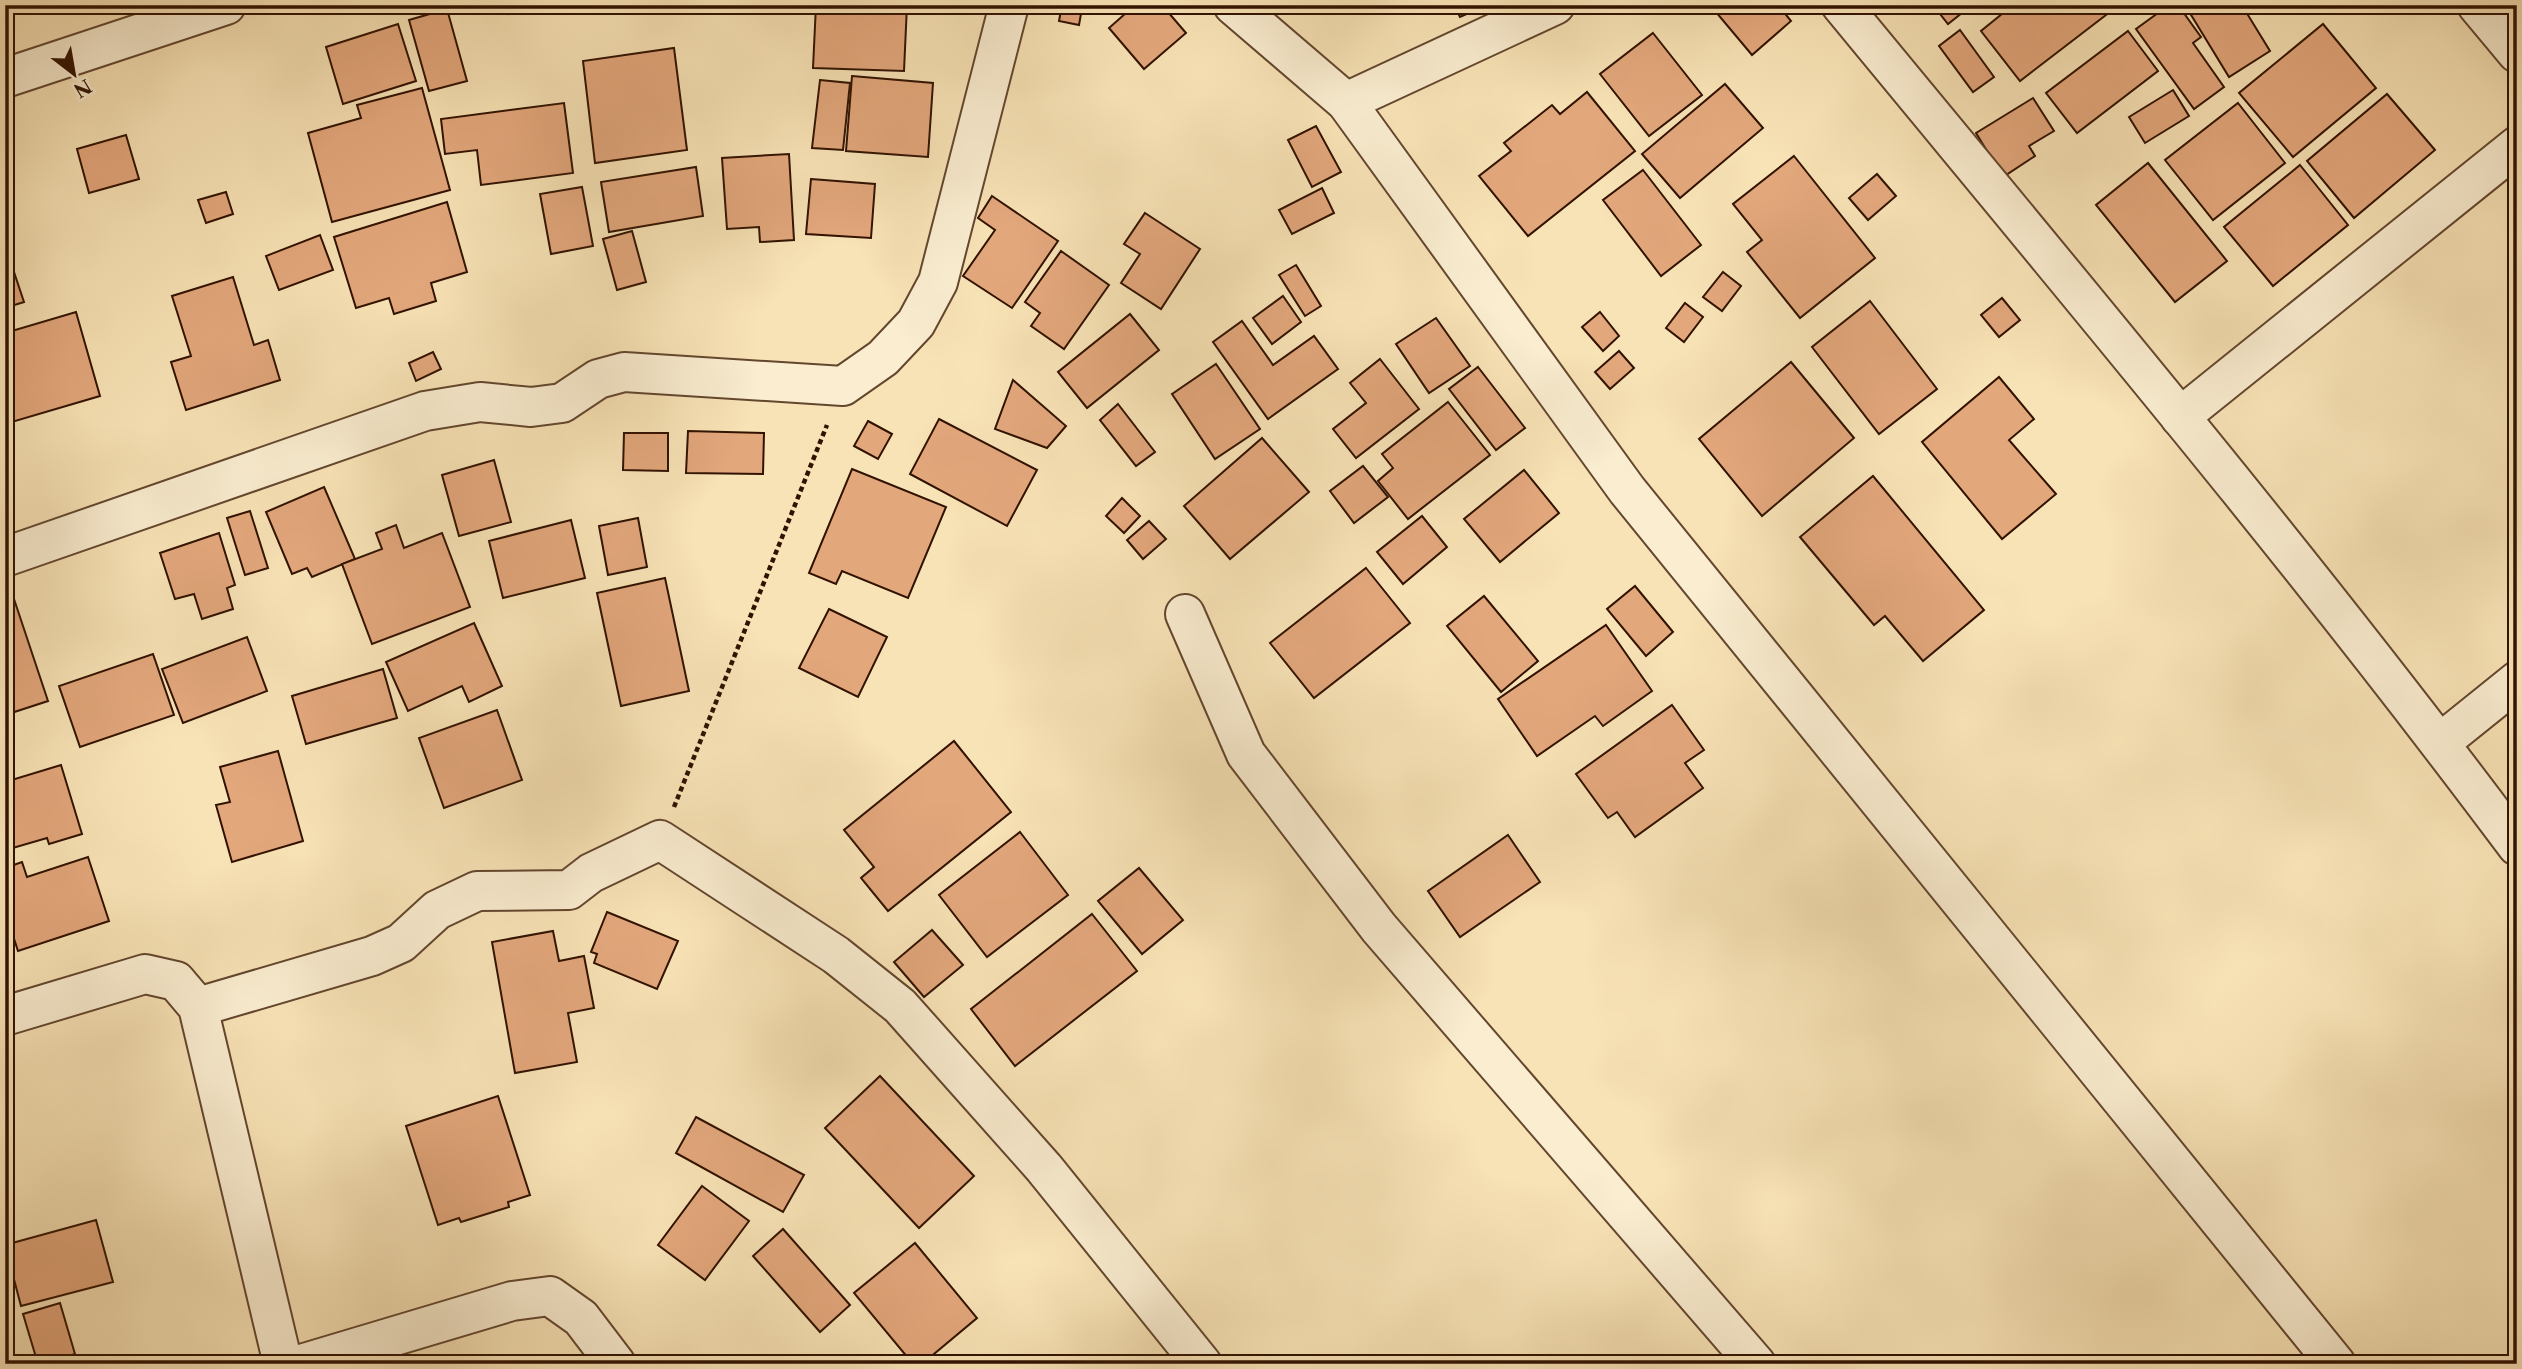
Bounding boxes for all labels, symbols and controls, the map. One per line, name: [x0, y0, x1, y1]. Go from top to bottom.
north arrow: [38, 38, 108, 108]
text: N: [69, 74, 95, 102]

